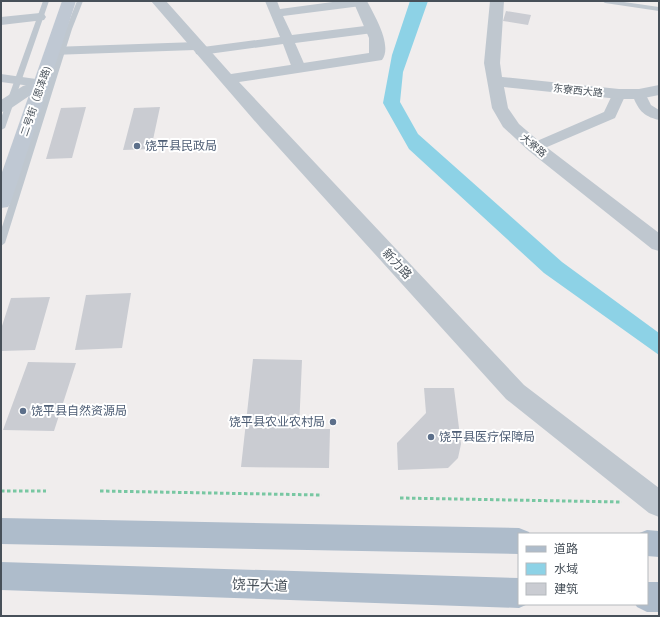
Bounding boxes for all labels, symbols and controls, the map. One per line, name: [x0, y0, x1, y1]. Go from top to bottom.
street label: 二号街（恩泽路): [17, 64, 54, 138]
street label: 东寮西大路: [552, 81, 603, 100]
street label: 大寮路: [518, 131, 549, 160]
place label: 饶平县民政局: [145, 138, 217, 153]
marker: 饶平县民政局: [132, 141, 142, 151]
street label: 新力路: [380, 245, 415, 282]
place label: 饶平县自然资源局: [31, 403, 127, 418]
marker: 饶平县自然资源局: [18, 406, 28, 416]
place label: 饶平县农业农村局: [229, 414, 325, 429]
marker: 饶平县农业农村局: [328, 417, 338, 427]
place label: 饶平县医疗保障局: [439, 429, 535, 444]
marker: 饶平县医疗保障局: [426, 432, 436, 442]
legend: [518, 533, 648, 605]
text: 道路: [554, 541, 578, 556]
text: 水域: [554, 561, 578, 576]
street label: 饶平大道: [232, 575, 288, 595]
text: 建筑: [554, 581, 578, 596]

